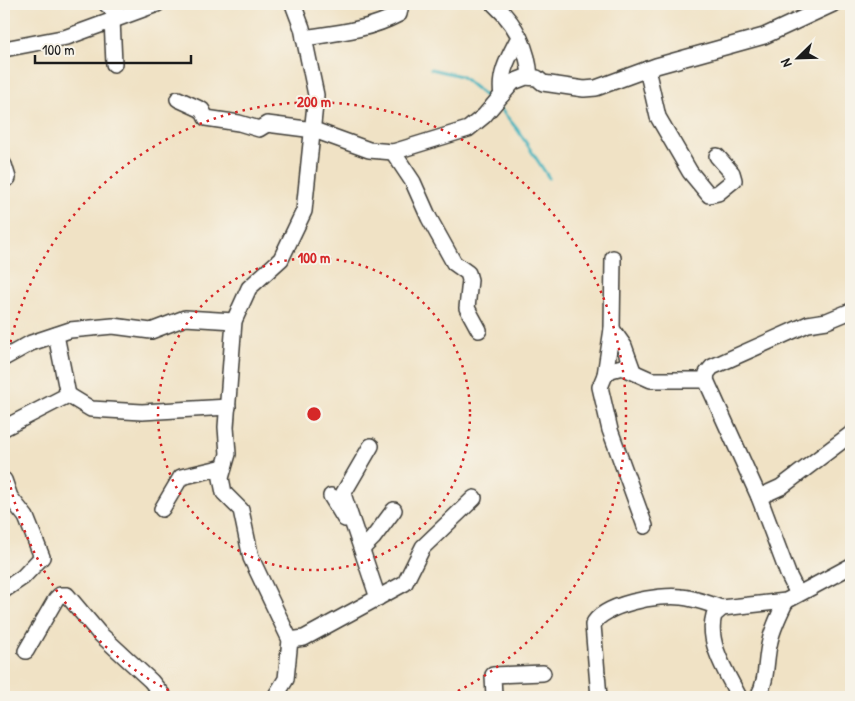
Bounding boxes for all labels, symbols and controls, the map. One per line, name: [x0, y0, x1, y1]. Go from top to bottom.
scale bar: [35, 32, 191, 64]
north arrow: [772, 32, 822, 82]
text: 100 m: [42, 39, 75, 60]
text: N: [775, 56, 796, 70]
text: 200 m: [297, 91, 331, 112]
text: 100 m: [298, 247, 330, 268]
centre of rings: [305, 405, 323, 423]

